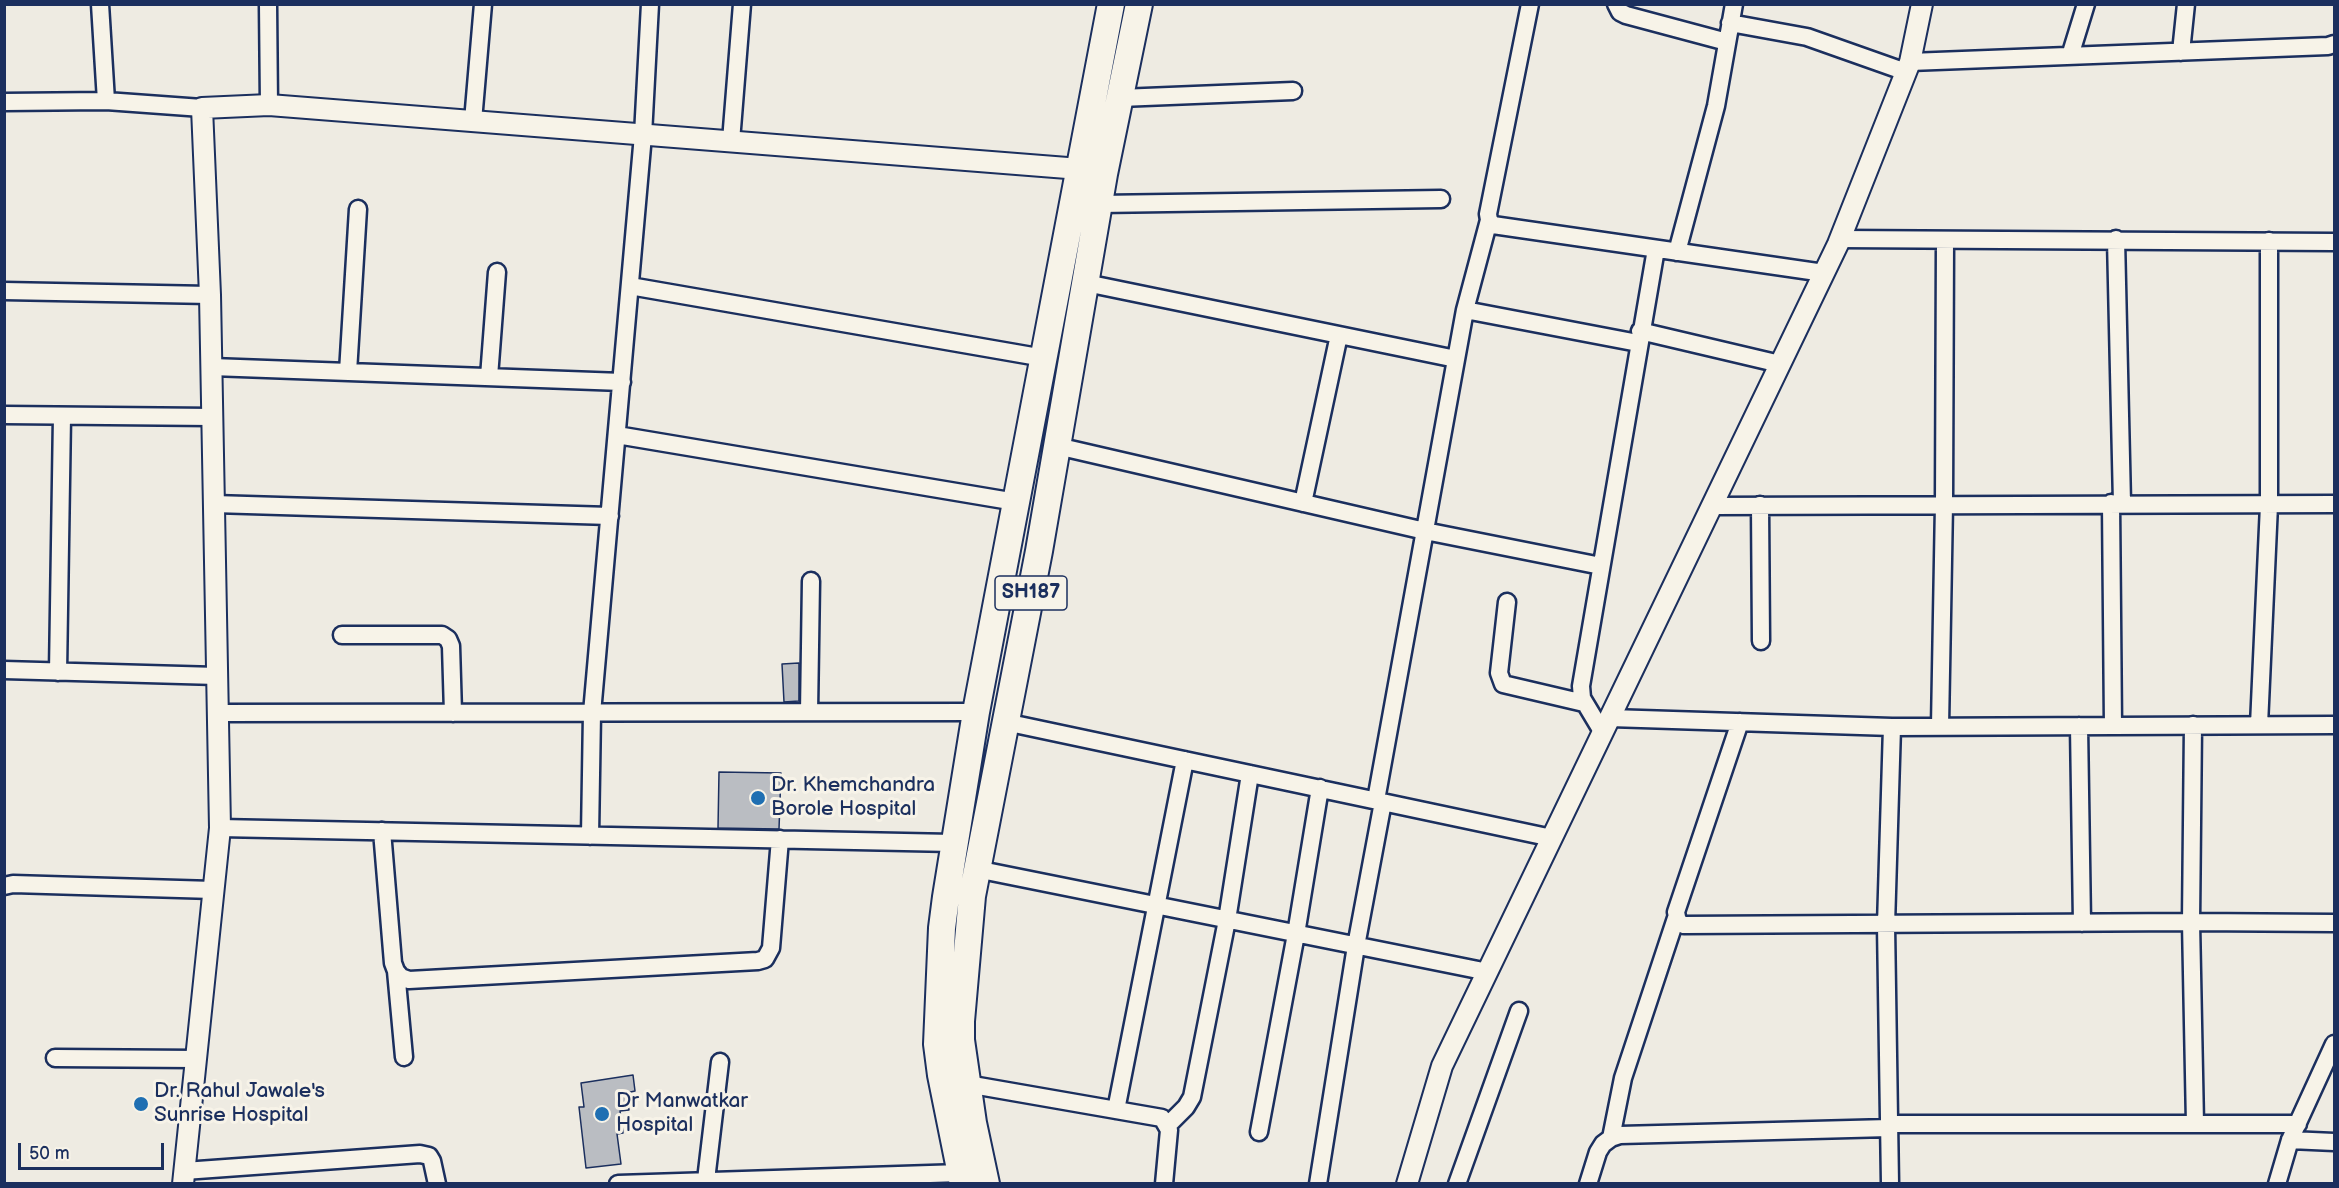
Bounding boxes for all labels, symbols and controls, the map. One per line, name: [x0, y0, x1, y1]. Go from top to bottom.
road number: SH187: [995, 576, 1067, 610]
place label: Dr. Khemchandra Borole Hospital: [771, 773, 935, 823]
marker: Dr. Khemchandra Borole Hospital: [749, 789, 767, 807]
place label: Dr. Rahul Jawale's Sunrise Hospital: [154, 1079, 325, 1129]
place label: Dr Manwatkar Hospital: [616, 1089, 748, 1139]
marker: Dr. Rahul Jawale's Sunrise Hospital: [132, 1095, 150, 1113]
marker: Dr Manwatkar Hospital: [593, 1105, 611, 1123]
scale bar: [21, 1131, 166, 1169]
text: 50 m: [29, 1143, 70, 1164]

